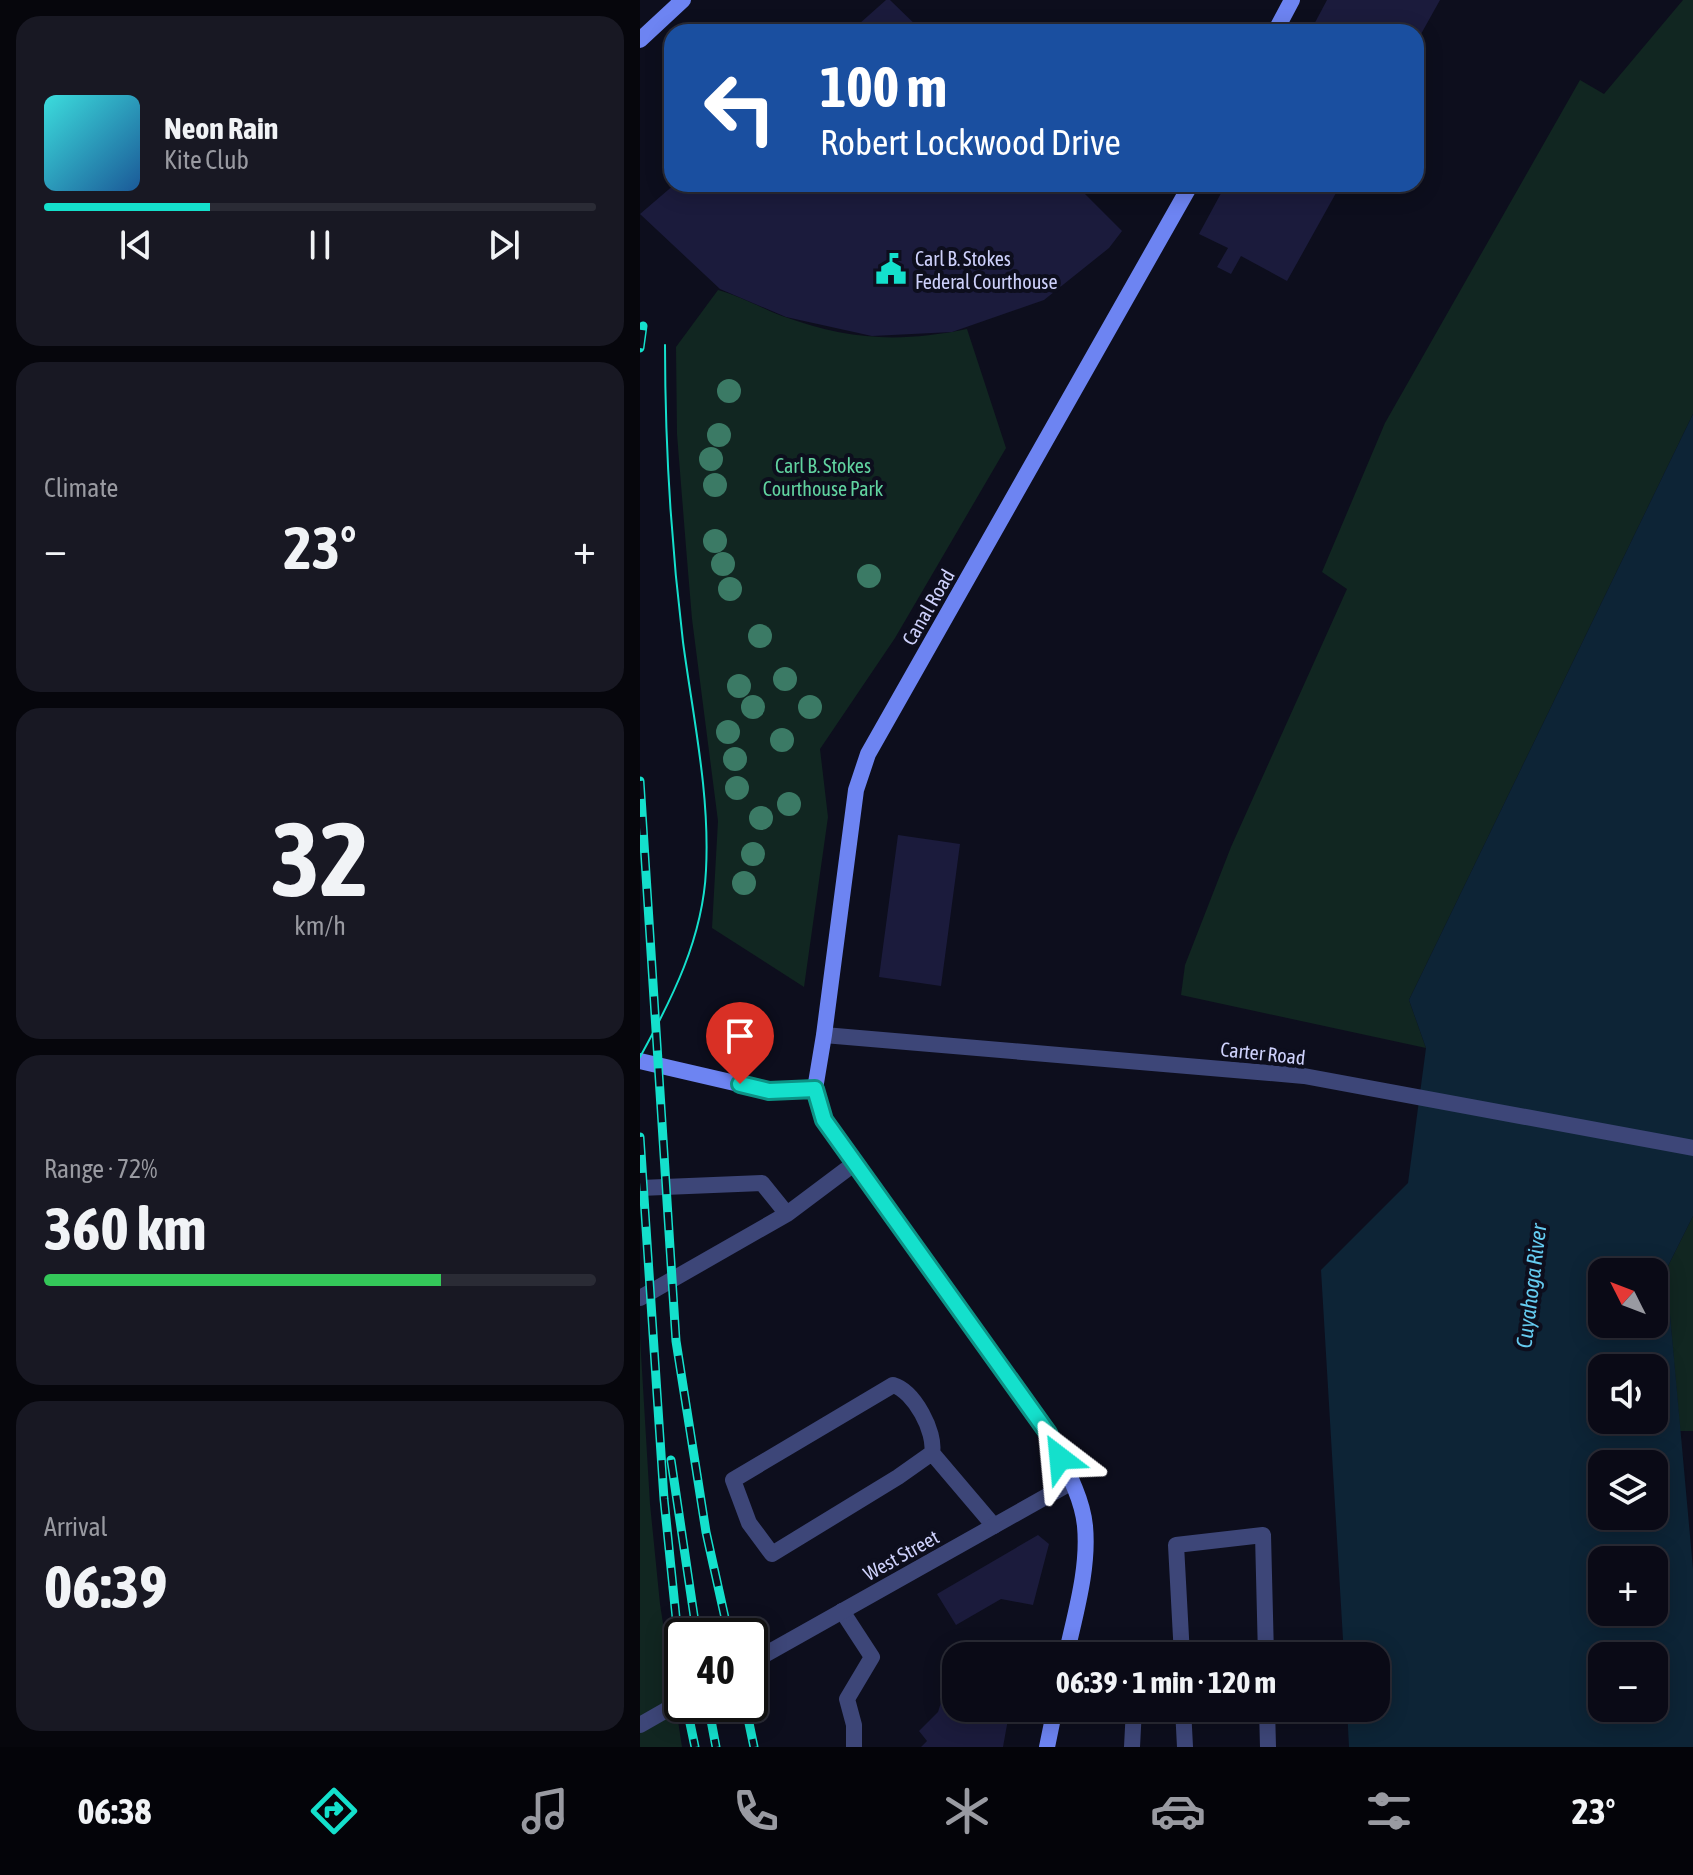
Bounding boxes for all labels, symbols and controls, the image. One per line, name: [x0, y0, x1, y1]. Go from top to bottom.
text: 100 m: [820, 55, 947, 119]
icon: left: [688, 56, 792, 160]
text: Neon Rain: [164, 111, 278, 145]
text: Robert Lockwood Drive: [820, 121, 1121, 163]
text: Kite Club: [164, 145, 249, 175]
icon: previous: [114, 223, 158, 267]
icon: pause: [298, 223, 342, 267]
icon: next: [482, 223, 526, 267]
place label: Carl B. Stokes Federal Courthouse: [915, 247, 1057, 293]
public building icon: Carl B. Stokes Federal Courthouse: [874, 252, 908, 286]
park label: Carl B. Stokes Courthouse Park: [763, 454, 883, 500]
text: Climate: [44, 473, 118, 503]
text: 23°: [284, 513, 356, 582]
text: −: [44, 523, 67, 573]
text: +: [573, 523, 596, 573]
street label: Canal Road: [897, 565, 959, 649]
text: 32: [271, 799, 369, 918]
text: km/h: [294, 911, 346, 941]
pin: [706, 1002, 774, 1084]
icon: arrive: [718, 1014, 762, 1058]
street label: Carter Road: [1219, 1037, 1307, 1069]
text: Range · 72%: [44, 1154, 157, 1184]
text: 360 km: [44, 1194, 206, 1263]
water label: Cuyahoga River: [1510, 1221, 1552, 1350]
north arrow: [1588, 1258, 1668, 1338]
map controls: [1588, 1258, 1668, 1722]
button: sound: [1588, 1354, 1668, 1434]
position arrow: [1018, 1416, 1102, 1500]
button: layers: [1588, 1450, 1668, 1530]
text: Arrival: [44, 1512, 108, 1542]
street label: West Street: [859, 1525, 943, 1585]
button: +: [1588, 1546, 1668, 1626]
text: 06:39: [44, 1552, 167, 1621]
speed limit sign: 40: [664, 1618, 768, 1722]
button: −: [1588, 1642, 1668, 1722]
text: 06:39 · 1 min · 120 m: [1056, 1665, 1276, 1699]
icon: directions: [306, 1783, 362, 1839]
icon: music: [517, 1783, 573, 1839]
icon: phone: [728, 1783, 784, 1839]
icon: climate: [939, 1783, 995, 1839]
icon: car: [1150, 1783, 1206, 1839]
icon: filters: [1361, 1783, 1417, 1839]
text: 06:38: [77, 1790, 152, 1832]
text: 23°: [1572, 1790, 1616, 1832]

